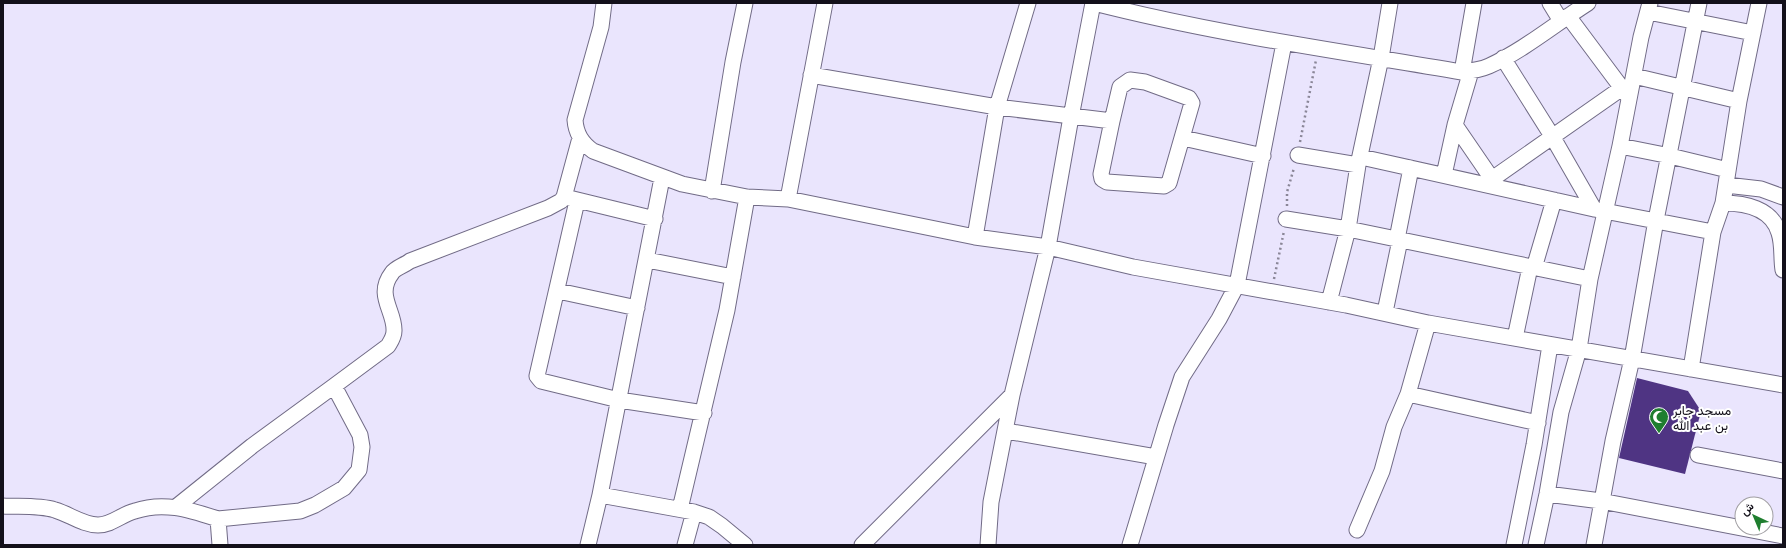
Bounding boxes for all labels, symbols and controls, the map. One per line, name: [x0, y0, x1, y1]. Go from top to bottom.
place label: مسجد جابر بن عبد الله: [1672, 402, 1731, 434]
mosque icon: مسجد جابر بن عبد الله: [1648, 406, 1670, 434]
north arrow: [1734, 496, 1774, 536]
text: ش: [1737, 499, 1757, 518]

